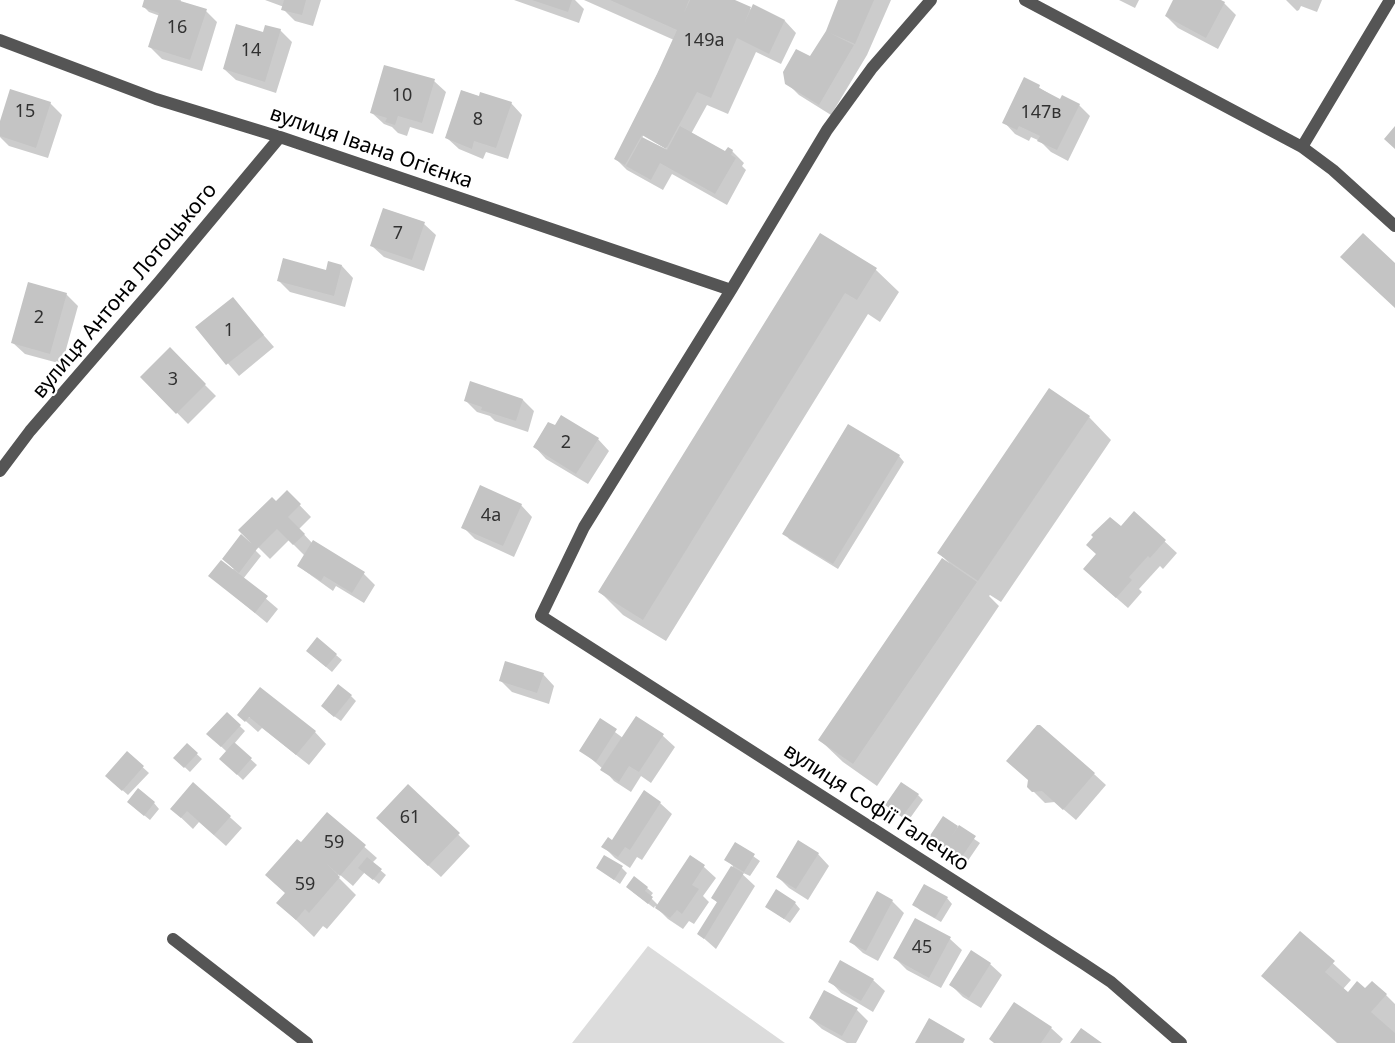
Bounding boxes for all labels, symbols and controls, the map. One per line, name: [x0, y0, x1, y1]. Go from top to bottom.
house number: 16: [167, 17, 187, 39]
house number: 149а: [684, 30, 724, 52]
house number: 14: [241, 40, 261, 62]
house number: 10: [392, 85, 412, 107]
house number: 15: [15, 101, 35, 123]
street label: вулиця Івана Огієнка: [266, 101, 476, 195]
house number: 147в: [1020, 102, 1062, 124]
house number: 8: [473, 109, 483, 131]
street label: вулиця Антона Лотоцького: [27, 178, 223, 404]
house number: 7: [393, 223, 403, 245]
house number: 2: [34, 307, 44, 329]
house number: 1: [224, 320, 234, 342]
house number: 3: [168, 369, 178, 391]
house number: 2: [561, 432, 571, 454]
house number: 4а: [481, 505, 501, 527]
street label: вулиця Софії Галечко: [779, 739, 973, 877]
house number: 61: [400, 807, 420, 829]
house number: 59: [324, 832, 344, 854]
house number: 59: [295, 874, 315, 896]
house number: 45: [912, 937, 932, 959]

